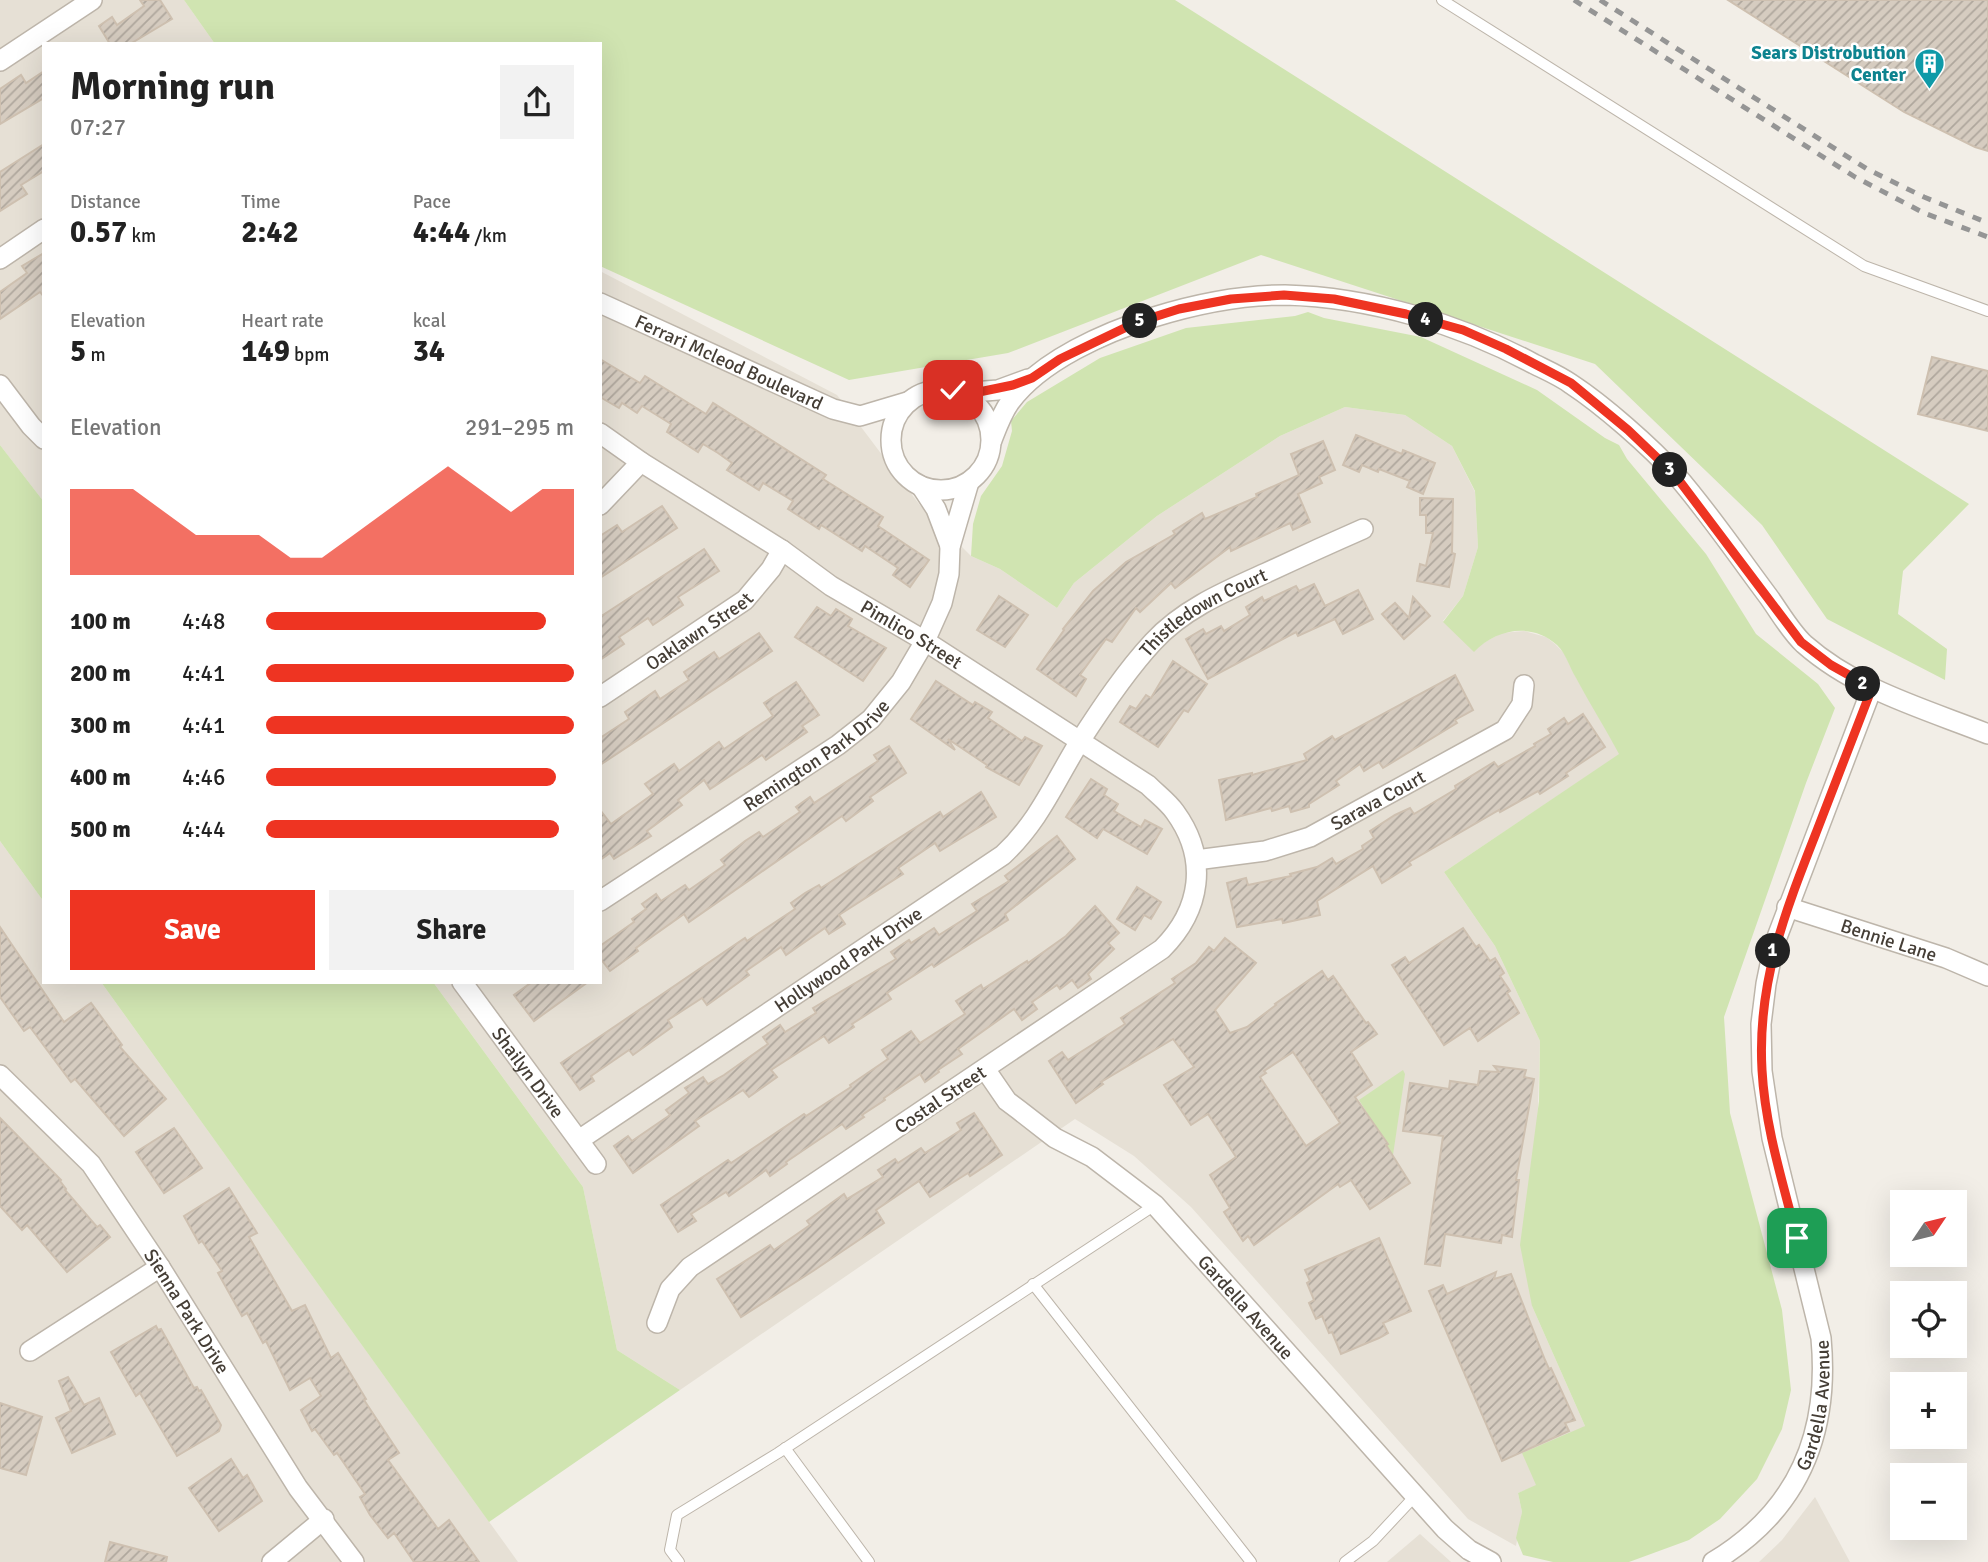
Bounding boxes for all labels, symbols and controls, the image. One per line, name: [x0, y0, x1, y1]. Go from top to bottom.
place label: Sears Distrobution Center: [1751, 41, 1906, 87]
building icon: Sears Distrobution Center: [1912, 46, 1946, 90]
text: Morning run: [70, 63, 275, 110]
button: share: [500, 65, 574, 139]
text: 07:27: [70, 113, 126, 142]
text: Distance: [70, 190, 141, 214]
text: Time: [241, 190, 280, 214]
text: Pace: [413, 190, 451, 214]
text: 0.57: [70, 214, 127, 251]
text: 2:42: [241, 214, 299, 251]
text: 4:44: [413, 214, 470, 251]
text: km: [127, 224, 156, 248]
text: /km: [470, 224, 507, 248]
pin: 4: [1408, 302, 1444, 338]
pin: 5: [1122, 304, 1158, 338]
text: 4: [1420, 307, 1431, 331]
text: 5: [1134, 308, 1145, 332]
text: Elevation: [70, 309, 146, 333]
text: Heart rate: [241, 309, 324, 333]
text: kcal: [413, 309, 446, 333]
street label: Ferrari Mcleod Boulevard: [631, 310, 827, 416]
text: 5: [70, 333, 86, 370]
text: 149: [241, 333, 290, 370]
text: 34: [413, 333, 445, 370]
text: m: [86, 343, 106, 367]
text: bpm: [290, 343, 329, 367]
pin: [923, 360, 983, 420]
icon: check: [934, 371, 972, 409]
text: Elevation: [70, 413, 162, 442]
text: 291–295 m: [465, 413, 574, 442]
pin: 3: [1652, 452, 1688, 488]
text: 3: [1664, 457, 1675, 481]
street label: Thistledown Court: [1135, 563, 1271, 662]
street label: Oaklawn Street: [641, 588, 759, 676]
street label: Pimlico Street: [856, 595, 967, 675]
text: 100 m: [70, 607, 131, 636]
text: 4:48: [182, 607, 225, 636]
text: 200 m: [70, 659, 131, 688]
text: 4:41: [182, 659, 225, 688]
pin: 2: [1846, 666, 1881, 702]
text: 2: [1857, 671, 1868, 695]
street label: Remington Park Drive: [739, 695, 895, 817]
text: 300 m: [70, 711, 131, 740]
text: 4:41: [182, 711, 225, 740]
text: 400 m: [70, 763, 131, 792]
text: 4:46: [182, 763, 225, 792]
street label: Sarava Court: [1327, 765, 1430, 836]
text: 500 m: [70, 815, 131, 844]
text: 4:44: [182, 815, 225, 844]
button: Save: [70, 890, 315, 970]
button: Share: [329, 890, 574, 970]
street label: Hollywood Park Drive: [770, 902, 927, 1018]
street label: Bennie Lane: [1837, 914, 1940, 967]
pin: 1: [1756, 934, 1790, 968]
text: 1: [1767, 938, 1778, 962]
street label: Shailyn Drive: [486, 1023, 569, 1123]
street label: Costal Street: [890, 1060, 991, 1139]
north arrow: [1890, 1190, 1967, 1267]
map controls: [1890, 1190, 1967, 1540]
pin: [1767, 1208, 1827, 1268]
icon: arrive: [1778, 1219, 1816, 1257]
street label: Sienna Park Drive: [138, 1244, 235, 1378]
street label: Gardella Avenue: [1192, 1250, 1299, 1365]
button: locate: [1890, 1281, 1967, 1358]
street label: Gardella Avenue: [1791, 1339, 1836, 1475]
button: +: [1890, 1372, 1967, 1449]
button: −: [1890, 1463, 1967, 1540]

